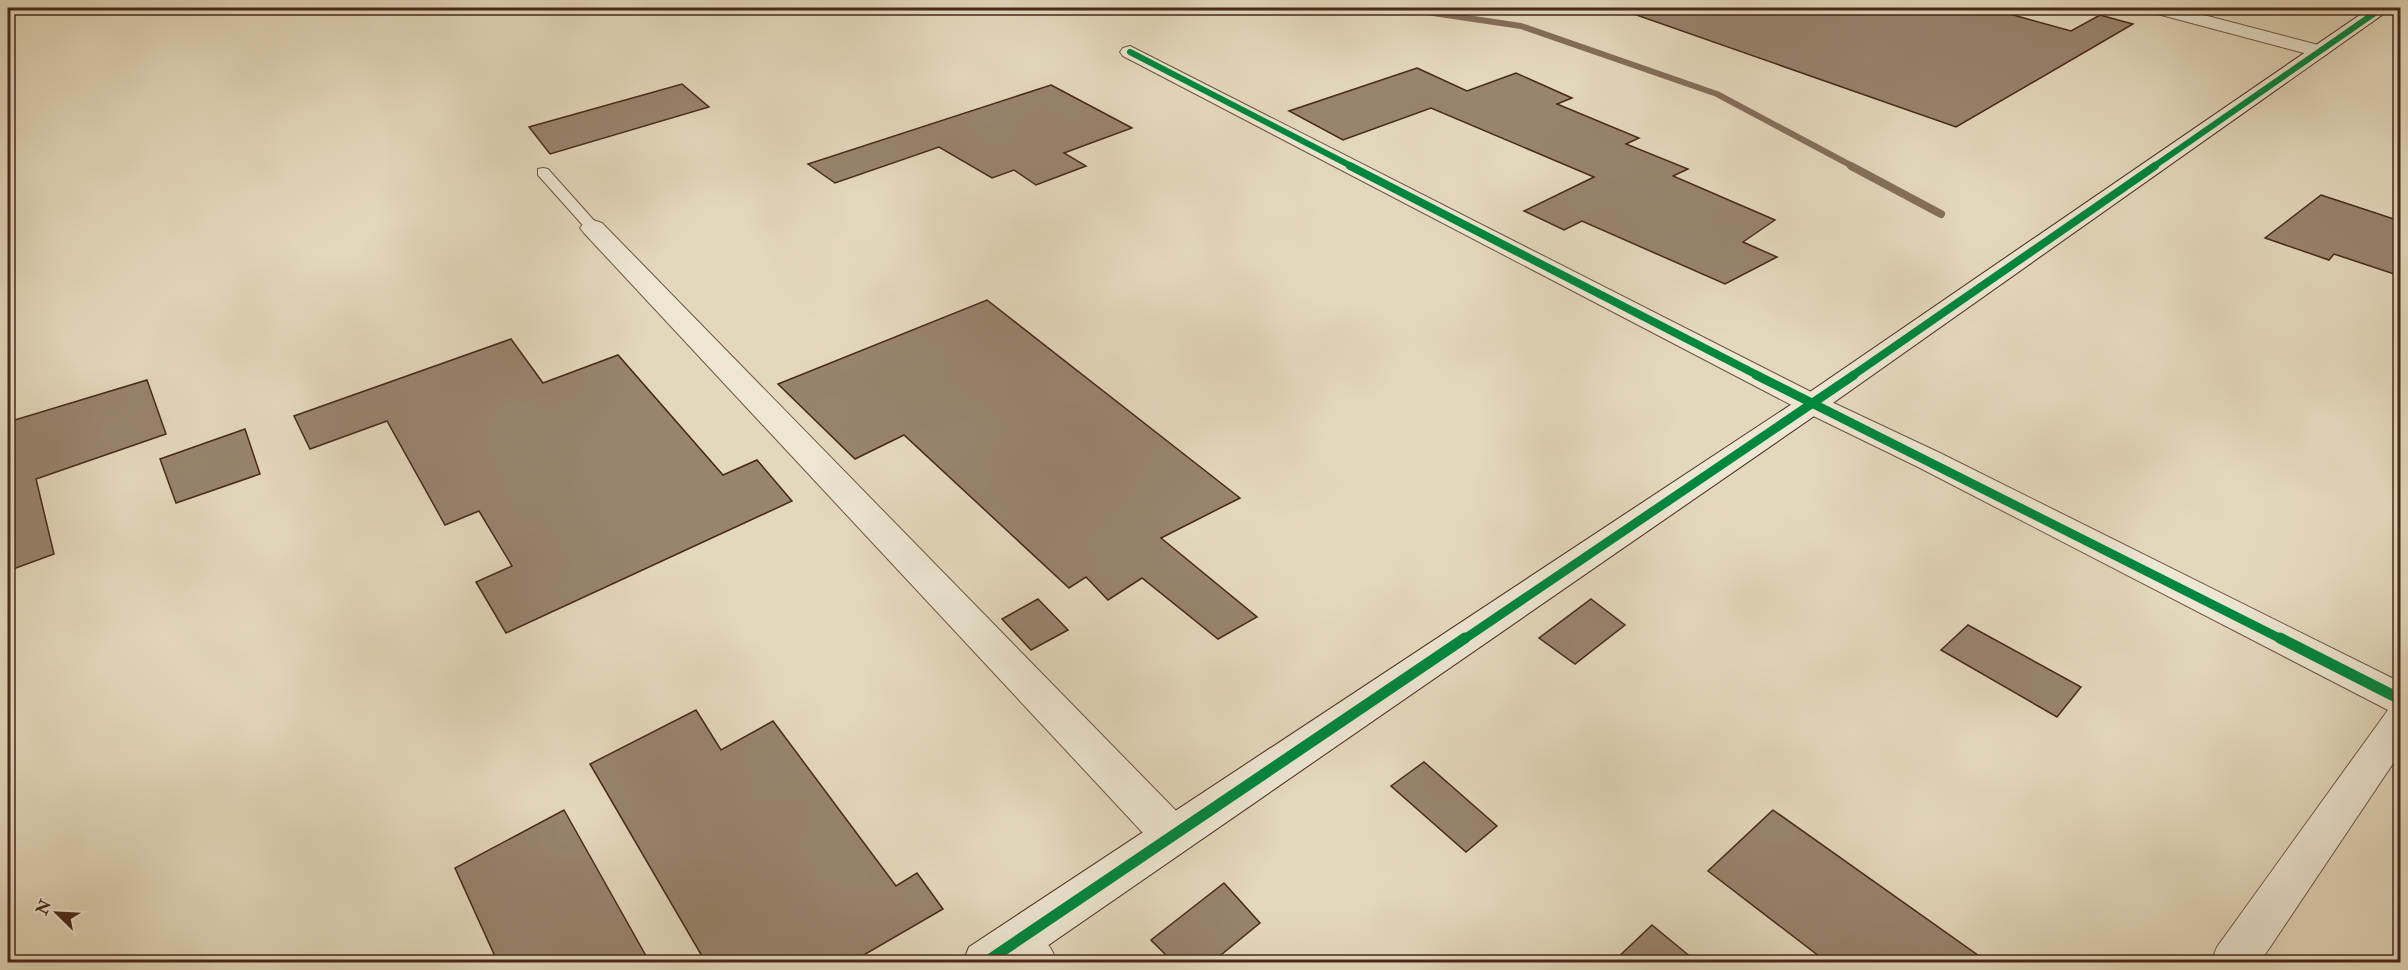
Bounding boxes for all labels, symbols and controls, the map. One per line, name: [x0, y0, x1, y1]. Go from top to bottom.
north arrow: [27, 883, 87, 943]
text: N: [32, 896, 57, 919]

